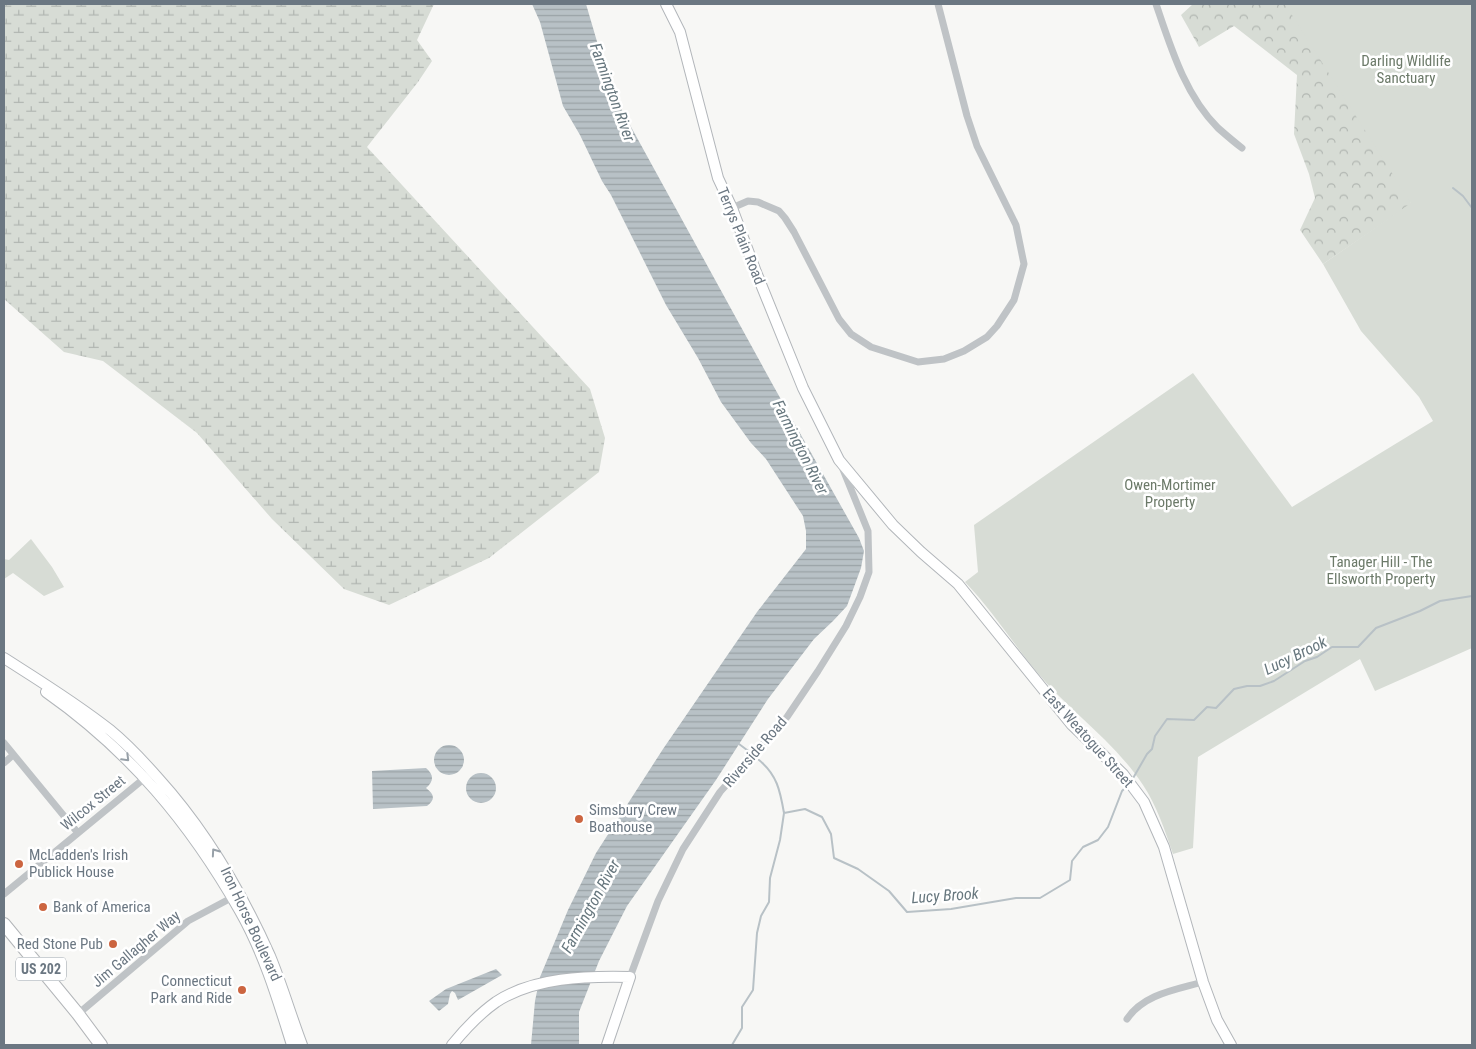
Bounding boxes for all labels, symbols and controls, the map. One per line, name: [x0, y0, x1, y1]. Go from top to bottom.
water label: Farmington River: [586, 40, 640, 145]
park label: Darling Wildlife Sanctuary: [1361, 52, 1451, 87]
street label: Terrys Plain Road: [713, 185, 769, 287]
water label: Farmington River: [769, 397, 833, 499]
park label: Owen-Mortimer Property: [1124, 476, 1216, 511]
park label: Tanager Hill - The Ellsworth Property: [1327, 553, 1435, 588]
water label: Lucy Brook: [1261, 632, 1331, 679]
street label: East Weatogue Street: [1039, 685, 1137, 791]
street label: Riverside Road: [719, 713, 791, 791]
one-way arrow: [120, 752, 129, 761]
street label: Wilcox Street: [57, 772, 129, 834]
place label: Simsbury Crew Boathouse: [589, 801, 677, 836]
marker: Simsbury Crew Boathouse: [573, 813, 585, 825]
place label: McLadden's Irish Publick House: [29, 846, 128, 881]
one-way arrow: [212, 848, 221, 857]
water label: Farmington River: [557, 855, 624, 956]
marker: McLadden's Irish Publick House: [13, 858, 25, 870]
street label: Iron Horse Boulevard: [217, 864, 285, 984]
water label: Lucy Brook: [911, 884, 980, 907]
place label: Bank of America: [53, 898, 151, 916]
marker: Bank of America: [37, 901, 49, 913]
street label: Jim Gallagher Way: [88, 907, 184, 991]
place label: Red Stone Pub: [17, 935, 103, 953]
marker: Red Stone Pub: [107, 938, 119, 950]
road number: US 202: [16, 958, 66, 981]
place label: Connecticut Park and Ride: [151, 972, 232, 1007]
marker: Connecticut Park and Ride: [236, 984, 248, 996]

